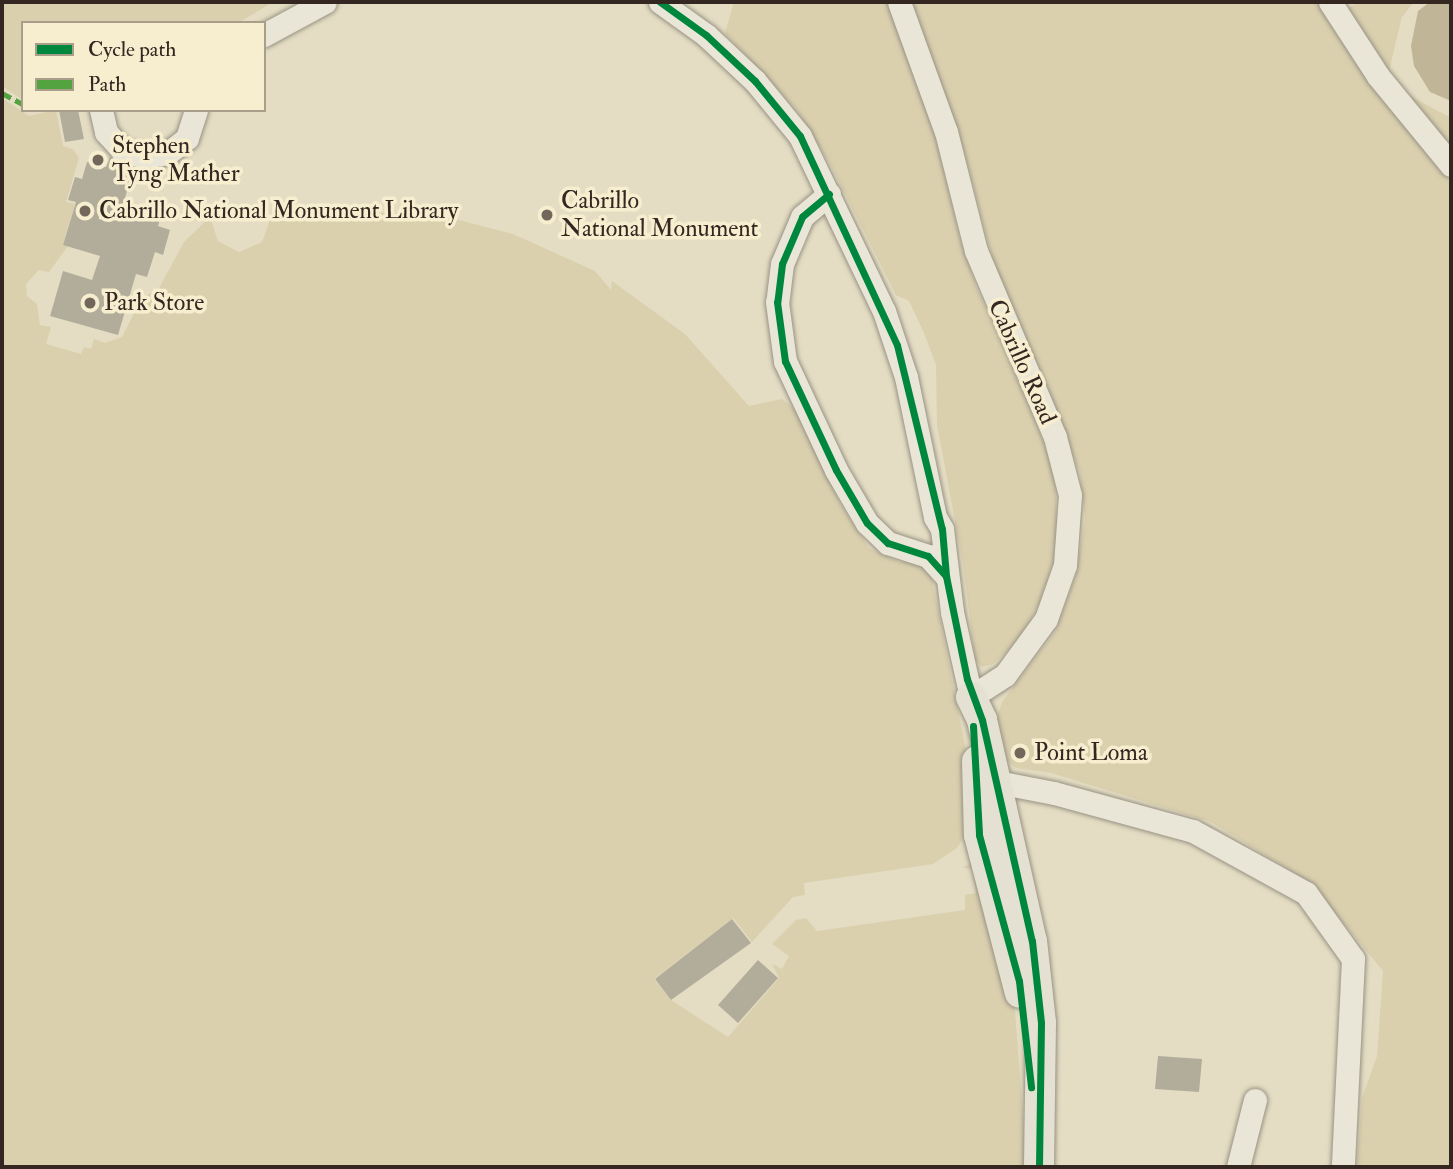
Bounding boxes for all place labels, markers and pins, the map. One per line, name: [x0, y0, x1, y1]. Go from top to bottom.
place label: Stephen Tyng Mather: [112, 132, 240, 188]
marker: Stephen Tyng Mather: [90, 152, 106, 168]
place label: Cabrillo National Monument: [561, 187, 758, 243]
place label: Cabrillo National Monument Library: [99, 197, 458, 225]
marker: Cabrillo National Monument Library: [77, 203, 93, 219]
marker: Cabrillo National Monument: [539, 207, 555, 223]
place label: Park Store: [104, 289, 204, 317]
marker: Park Store: [82, 295, 98, 311]
place label: Point Loma: [1034, 739, 1148, 767]
marker: Point Loma: [1012, 745, 1028, 761]

